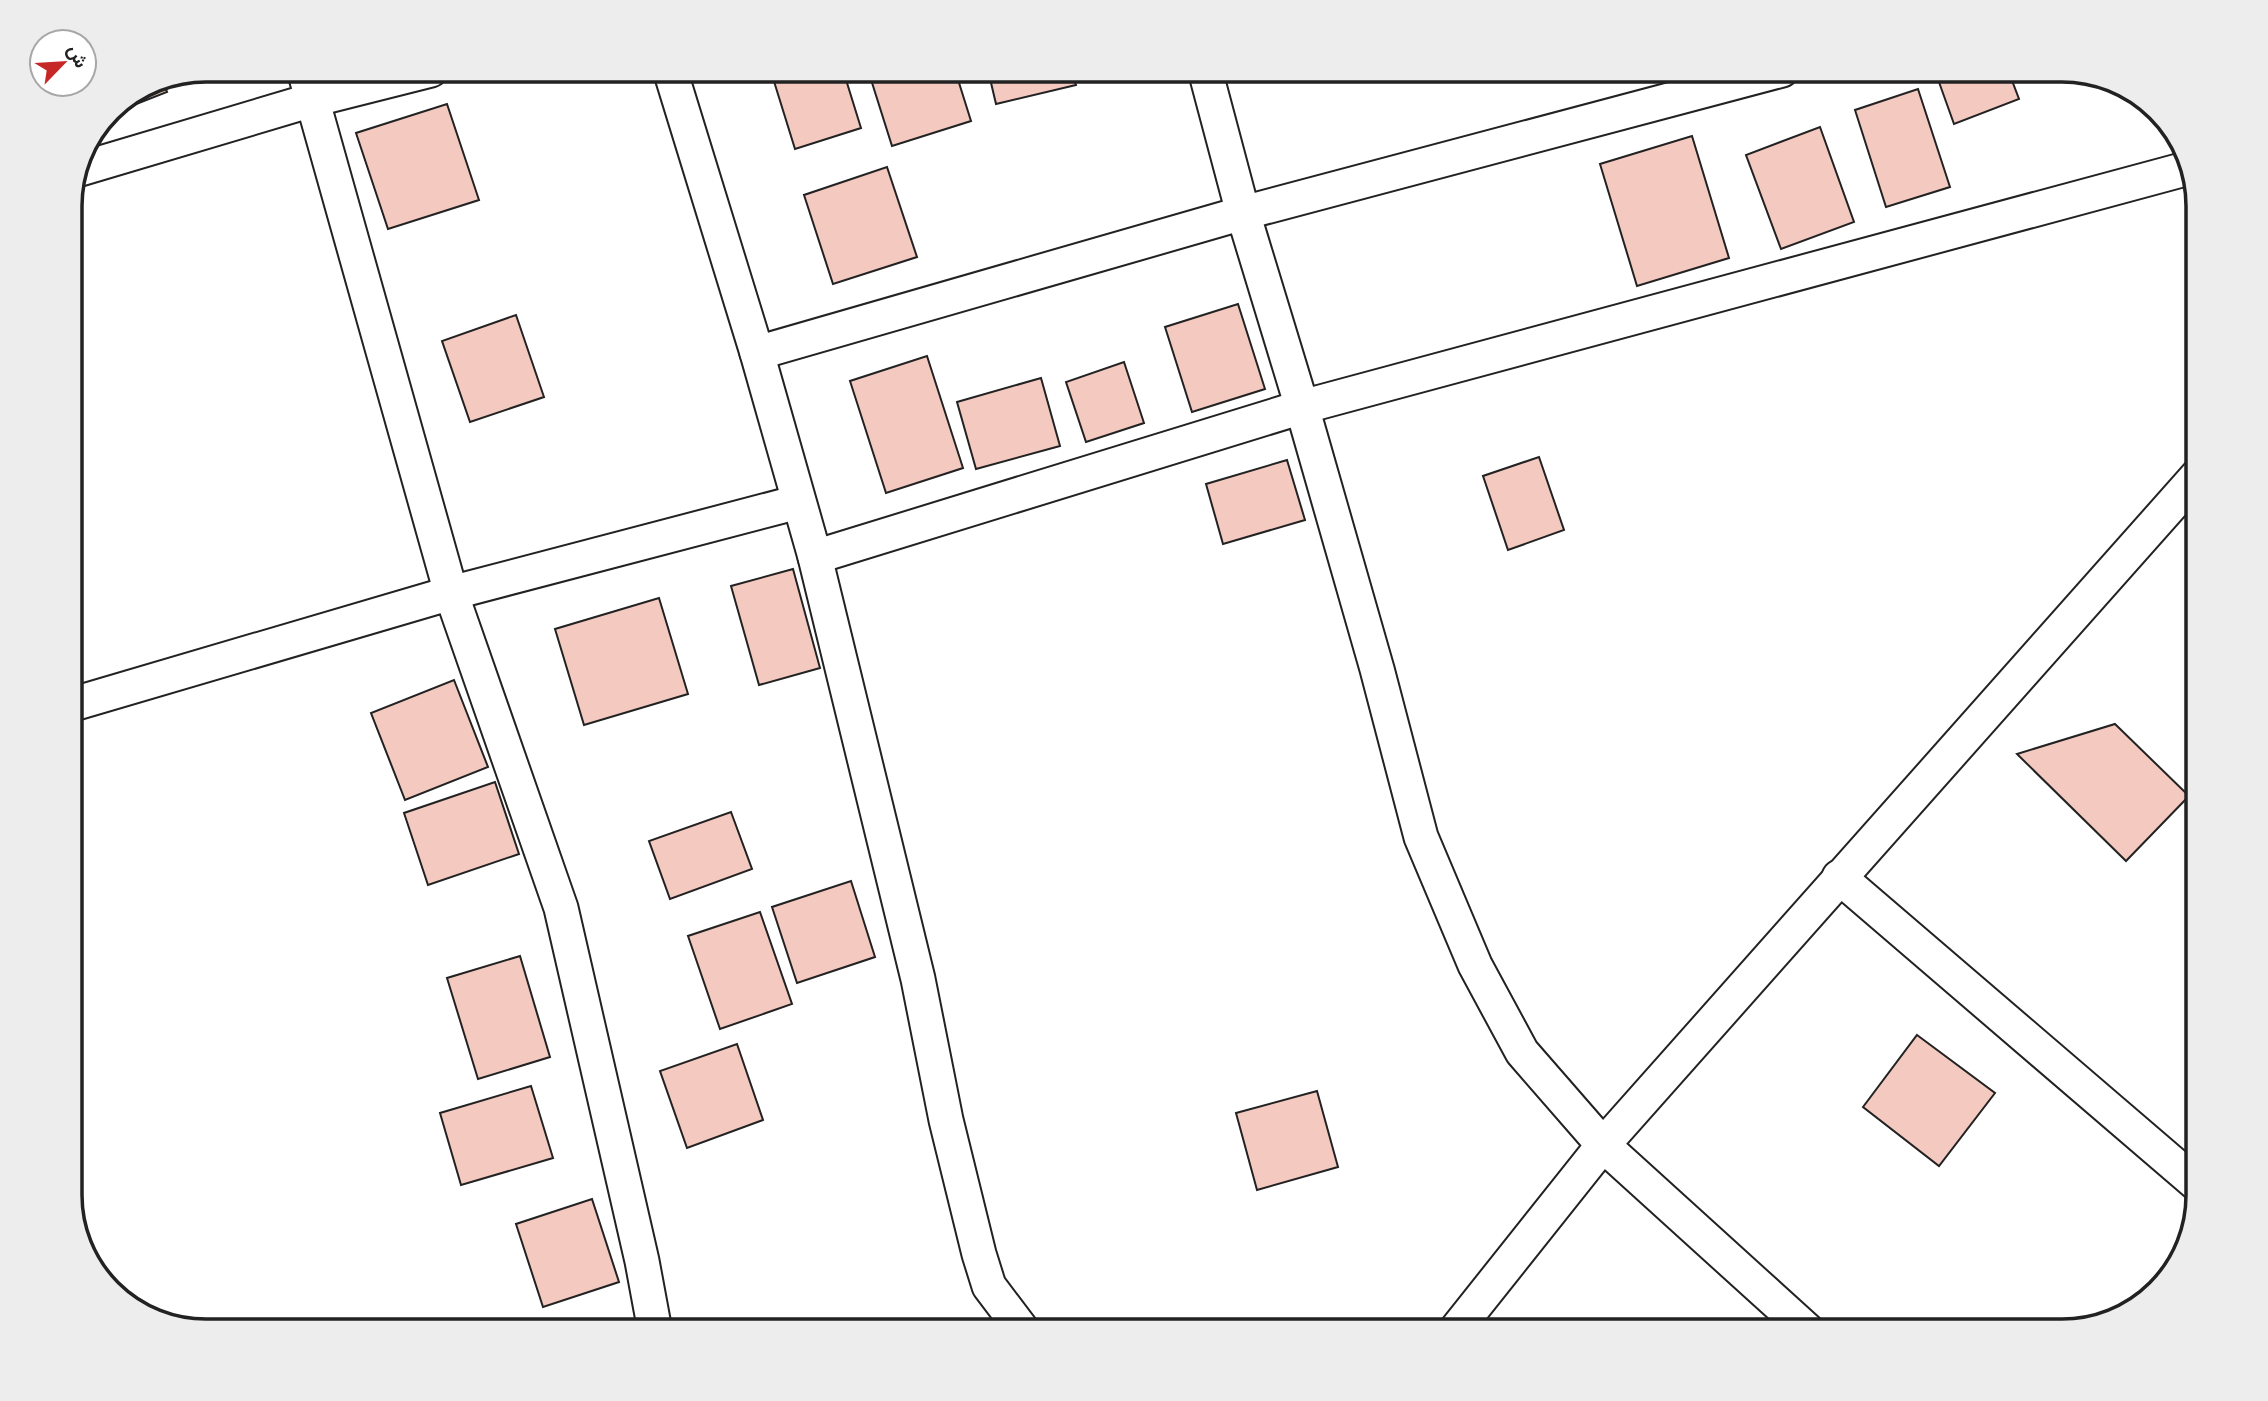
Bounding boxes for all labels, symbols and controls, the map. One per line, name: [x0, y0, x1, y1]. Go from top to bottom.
north arrow: [28, 28, 98, 98]
text: ش: [63, 41, 92, 71]

